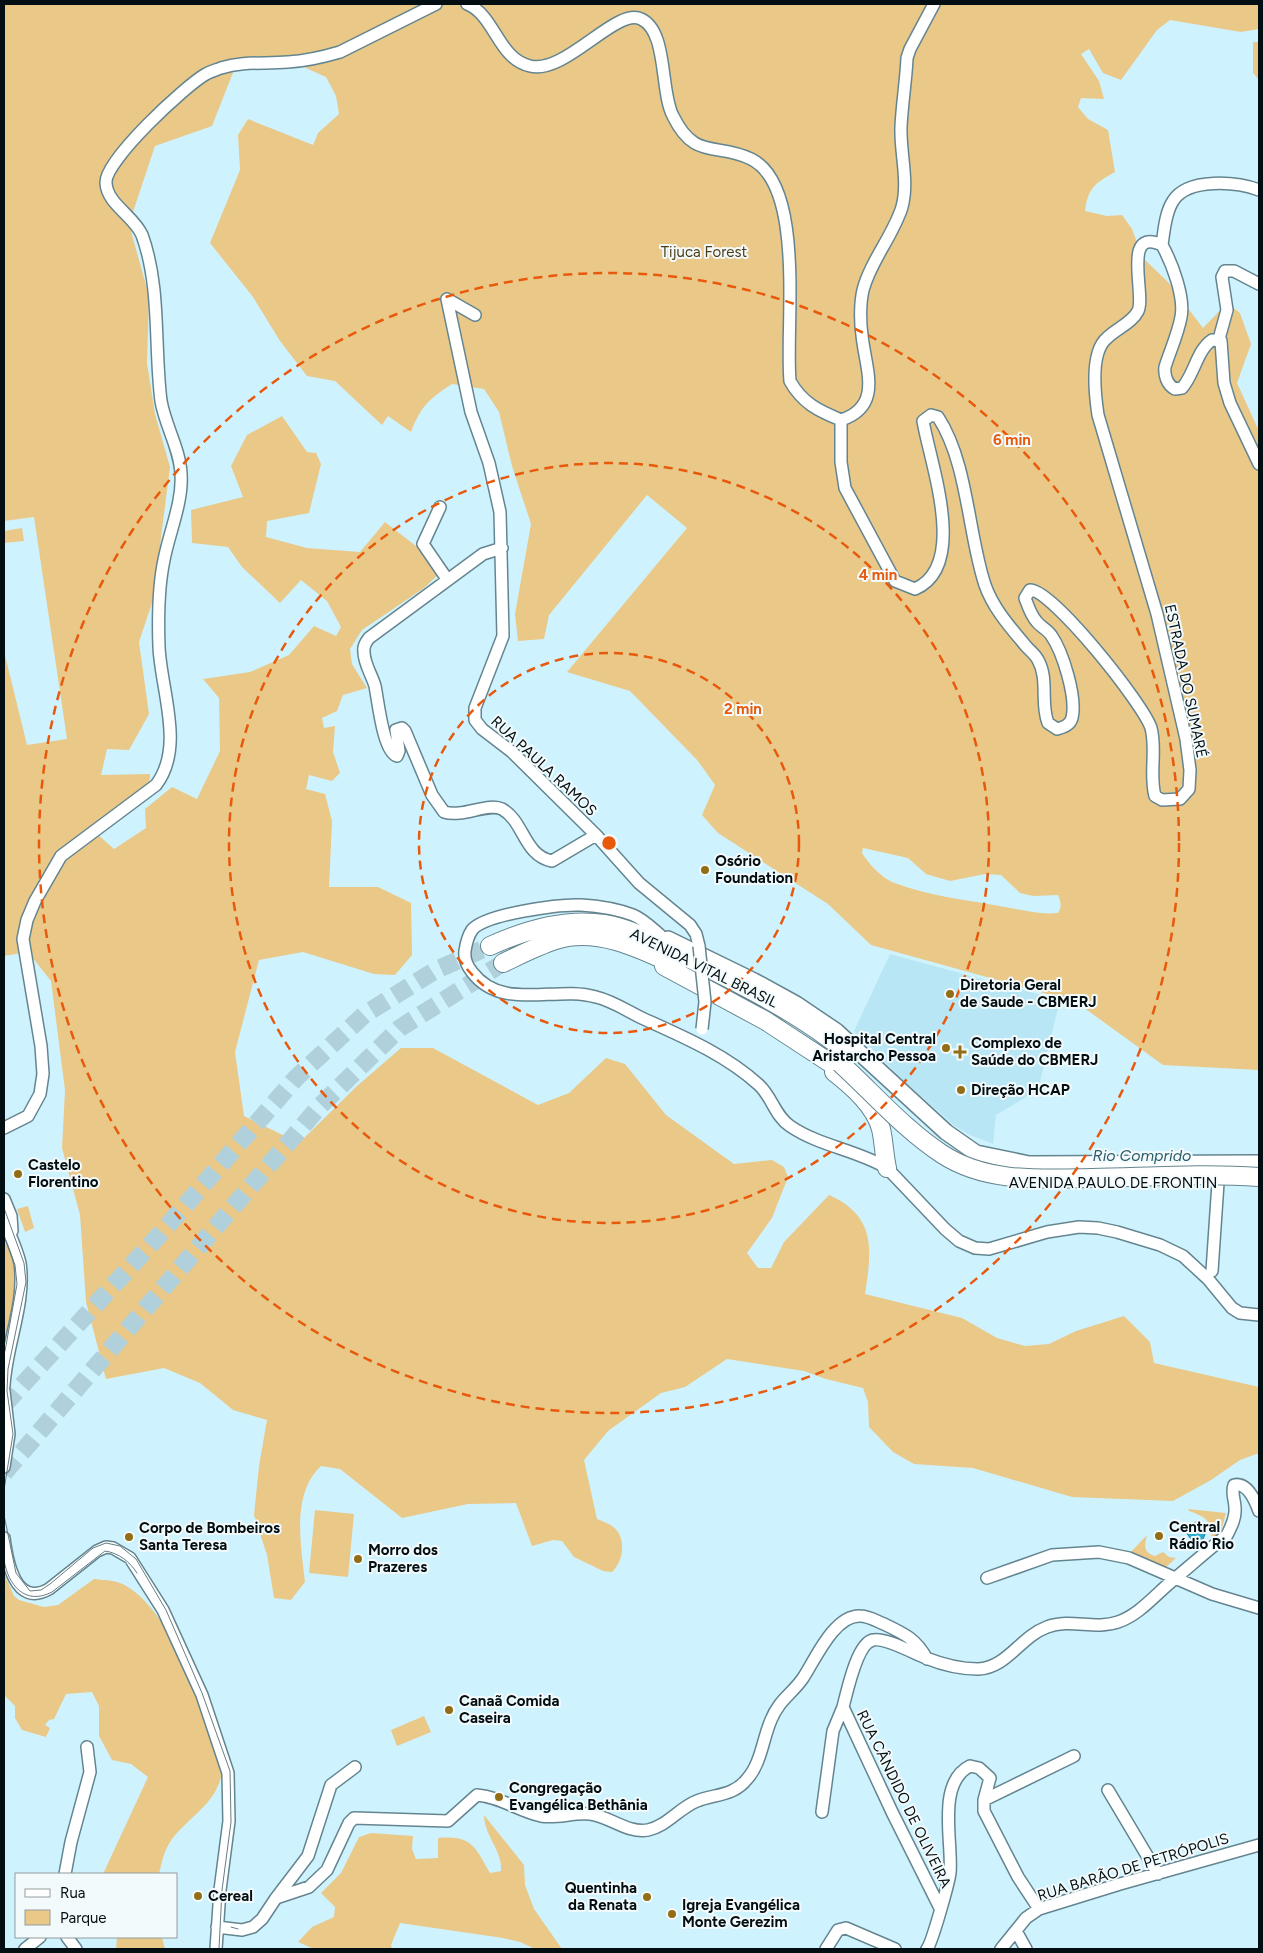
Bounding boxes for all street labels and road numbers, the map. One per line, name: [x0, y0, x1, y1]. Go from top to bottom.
street label: ESTRADA DO SUMARÉ: [1161, 602, 1211, 760]
street label: RUA PAULA RAMOS: [487, 712, 601, 820]
street label: AVENIDA VITAL BRASIL: [627, 924, 781, 1012]
street label: AVENIDA PAULO DE FRONTIN: [1009, 1174, 1217, 1192]
street label: RUA CÂNDIDO DE OLIVEIRA: [853, 1707, 955, 1891]
street label: RUA BARÃO DE PETRÓPOLIS: [1035, 1829, 1231, 1905]

